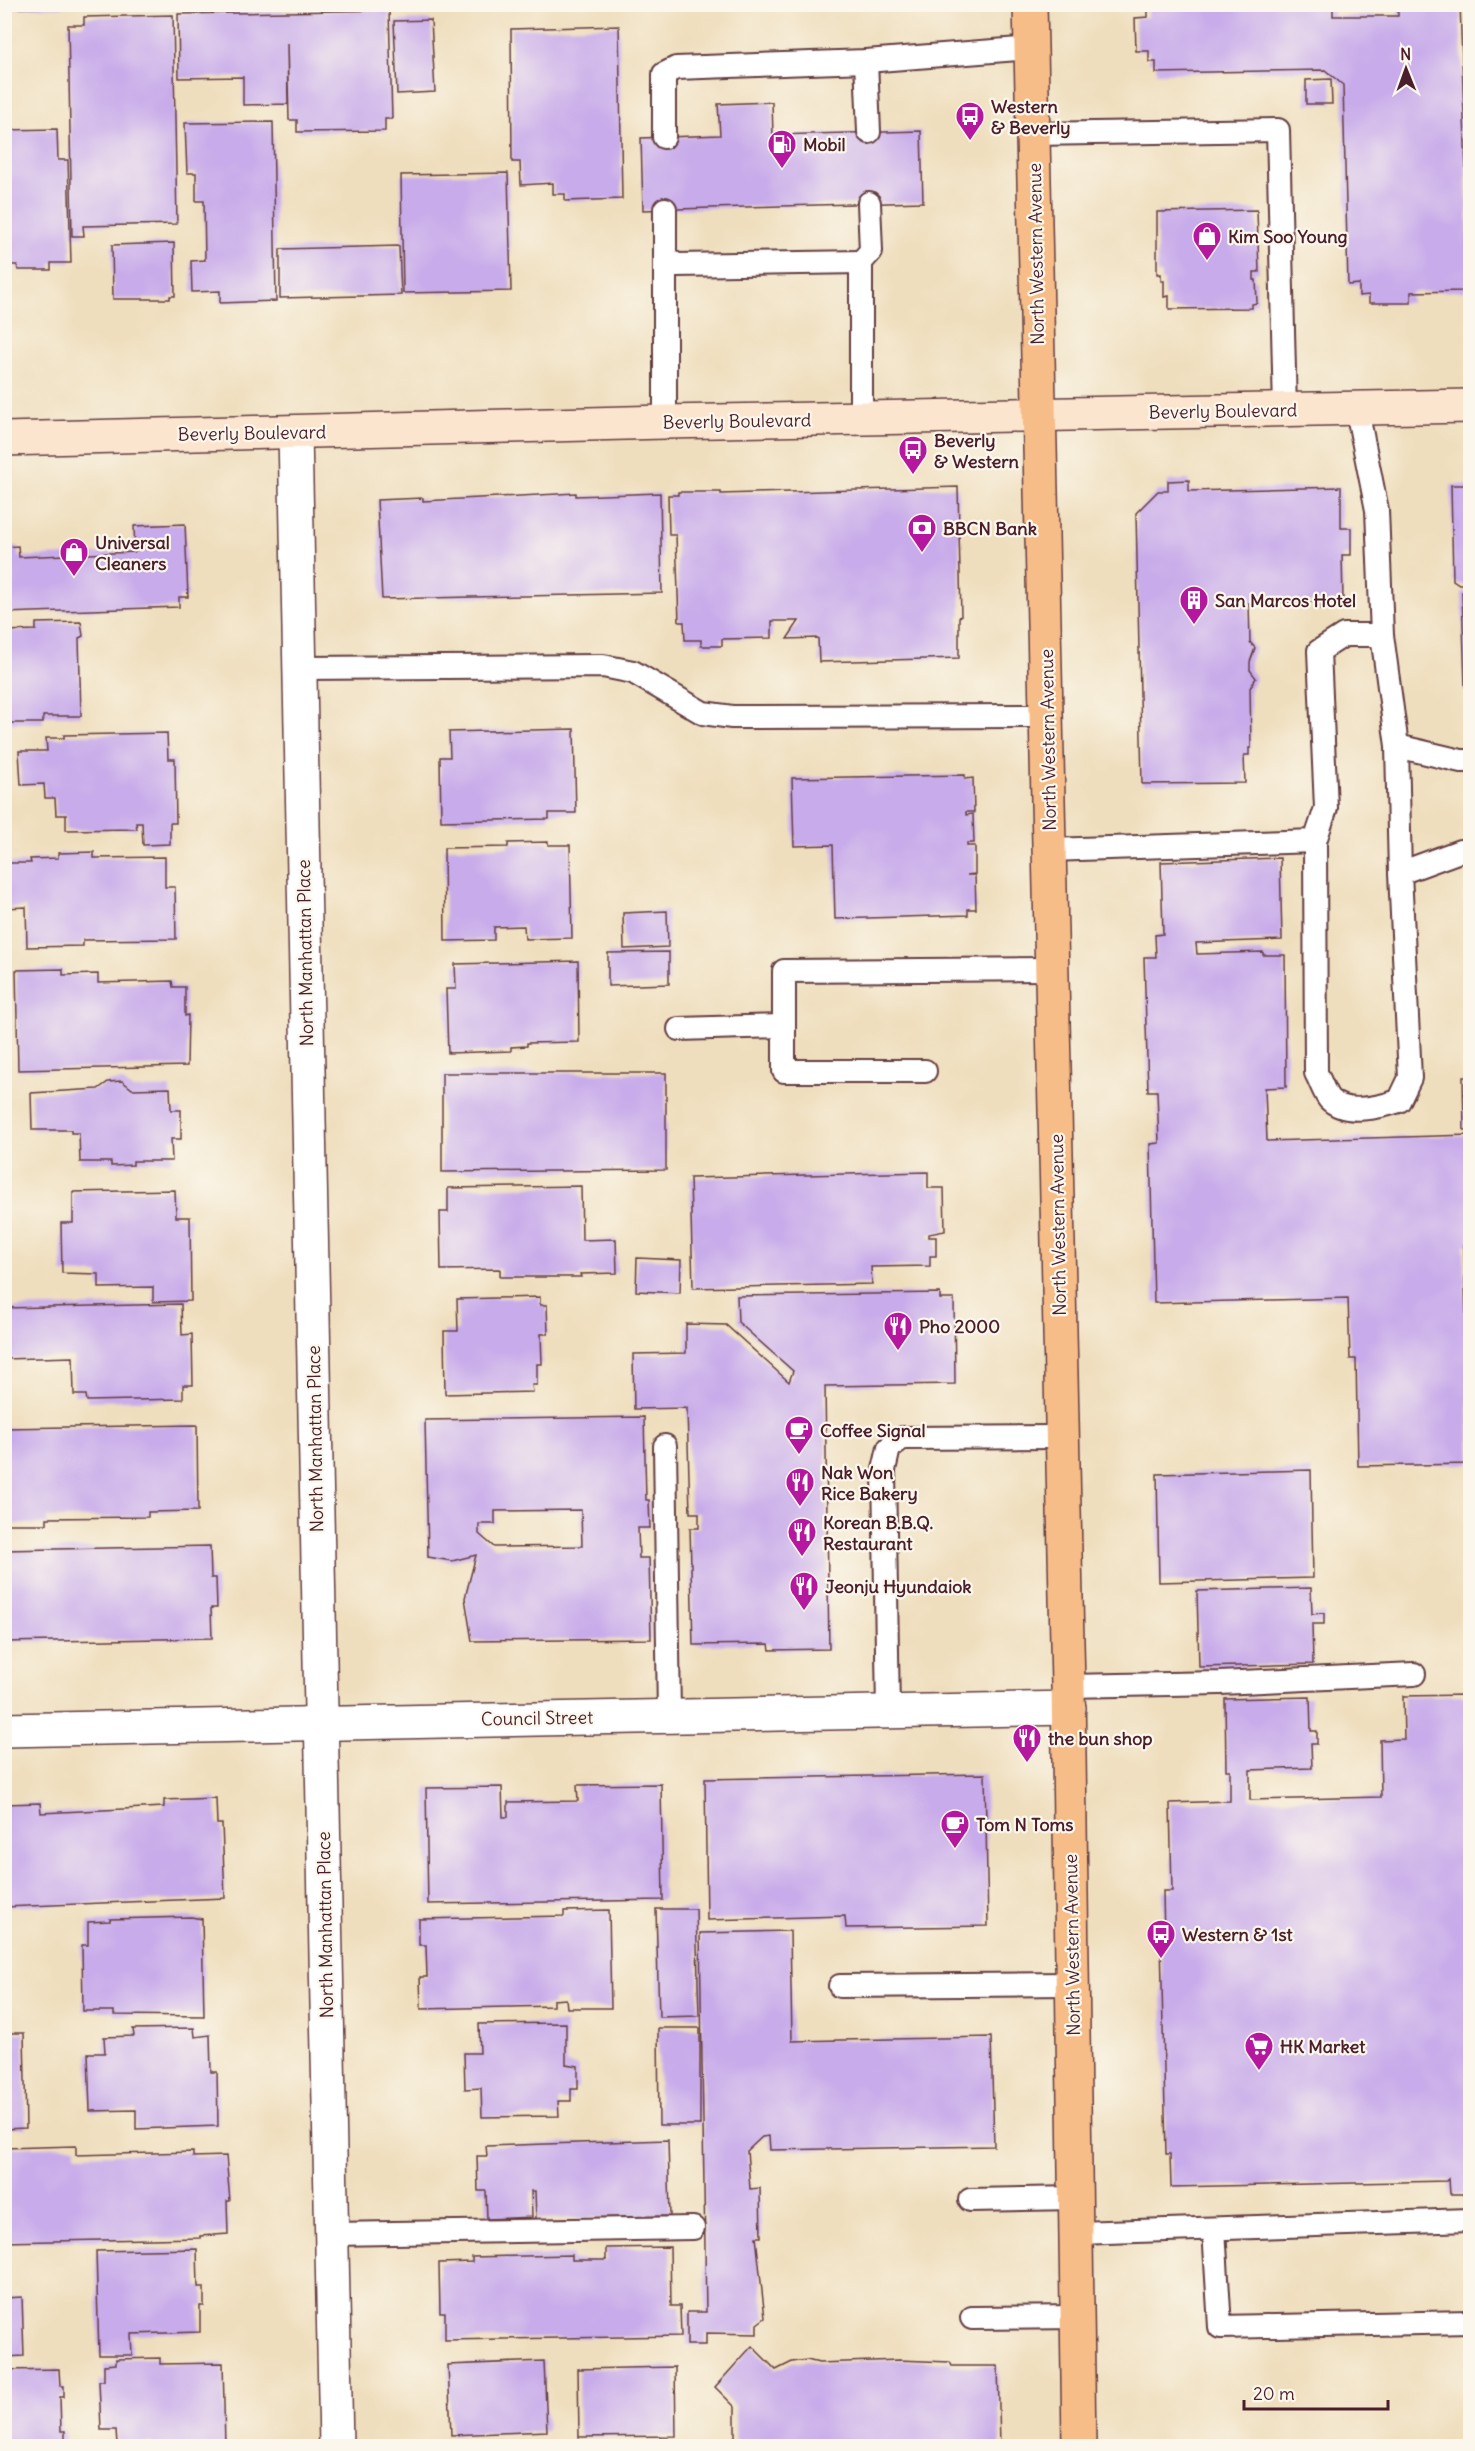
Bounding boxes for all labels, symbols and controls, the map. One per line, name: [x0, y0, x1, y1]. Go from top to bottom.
north arrow: [1376, 39, 1436, 99]
text: N: [1400, 44, 1411, 64]
place label: Western & Beverly: [991, 95, 1071, 139]
bus stop icon: Western & Beverly: [954, 100, 986, 142]
fuel station icon: Mobil: [766, 128, 798, 170]
place label: Mobil: [803, 133, 846, 156]
street label: North Western Avenue: [1023, 163, 1049, 345]
shop icon: Kim Soo Young: [1191, 220, 1223, 262]
place label: Kim Soo Young: [1228, 225, 1348, 248]
street label: Beverly Boulevard: [1149, 398, 1298, 424]
street label: Beverly Boulevard: [663, 408, 812, 434]
street label: Beverly Boulevard: [178, 420, 327, 446]
place label: Beverly & Western: [934, 429, 1020, 473]
bus stop icon: Beverly & Western: [897, 434, 929, 476]
bank icon: BBCN Bank: [906, 512, 938, 554]
place label: BBCN Bank: [943, 517, 1037, 540]
place label: Universal Cleaners: [95, 531, 170, 575]
shop icon: Universal Cleaners: [58, 536, 90, 578]
building icon: San Marcos Hotel: [1178, 584, 1210, 626]
place label: San Marcos Hotel: [1215, 589, 1356, 612]
street label: North Western Avenue: [1035, 649, 1061, 831]
street label: North Manhattan Place: [292, 859, 318, 1047]
street label: North Western Avenue: [1045, 1134, 1071, 1316]
restaurant icon: Pho 2000: [882, 1310, 914, 1352]
place label: Pho 2000: [919, 1315, 1000, 1338]
street label: North Manhattan Place: [302, 1345, 328, 1533]
cafe icon: Coffee Signal: [783, 1414, 815, 1456]
place label: Coffee Signal: [820, 1419, 926, 1442]
place label: Nak Won Rice Bakery: [821, 1461, 918, 1505]
restaurant icon: Nak Won Rice Bakery: [784, 1466, 816, 1508]
place label: Korean B.B.Q. Restaurant: [823, 1511, 934, 1555]
restaurant icon: Korean B.B.Q. Restaurant: [786, 1516, 818, 1558]
restaurant icon: Jeonju Hyundaiok: [788, 1570, 820, 1612]
place label: Jeonju Hyundaiok: [825, 1575, 971, 1598]
street label: Council Street: [481, 1706, 593, 1730]
restaurant icon: the bun shop: [1011, 1722, 1043, 1764]
place label: the bun shop: [1048, 1727, 1153, 1750]
cafe icon: Tom N Toms: [939, 1808, 971, 1850]
place label: Tom N Toms: [976, 1813, 1074, 1836]
street label: North Manhattan Place: [312, 1831, 338, 2019]
street label: North Western Avenue: [1059, 1854, 1085, 2036]
bus stop icon: Western & 1st: [1145, 1918, 1177, 1960]
place label: Western & 1st: [1182, 1923, 1294, 1946]
supermarket icon: HK Market: [1243, 2030, 1275, 2072]
place label: HK Market: [1280, 2035, 1366, 2058]
scale bar: [1244, 2373, 1388, 2411]
text: 20 m: [1253, 2382, 1295, 2405]

